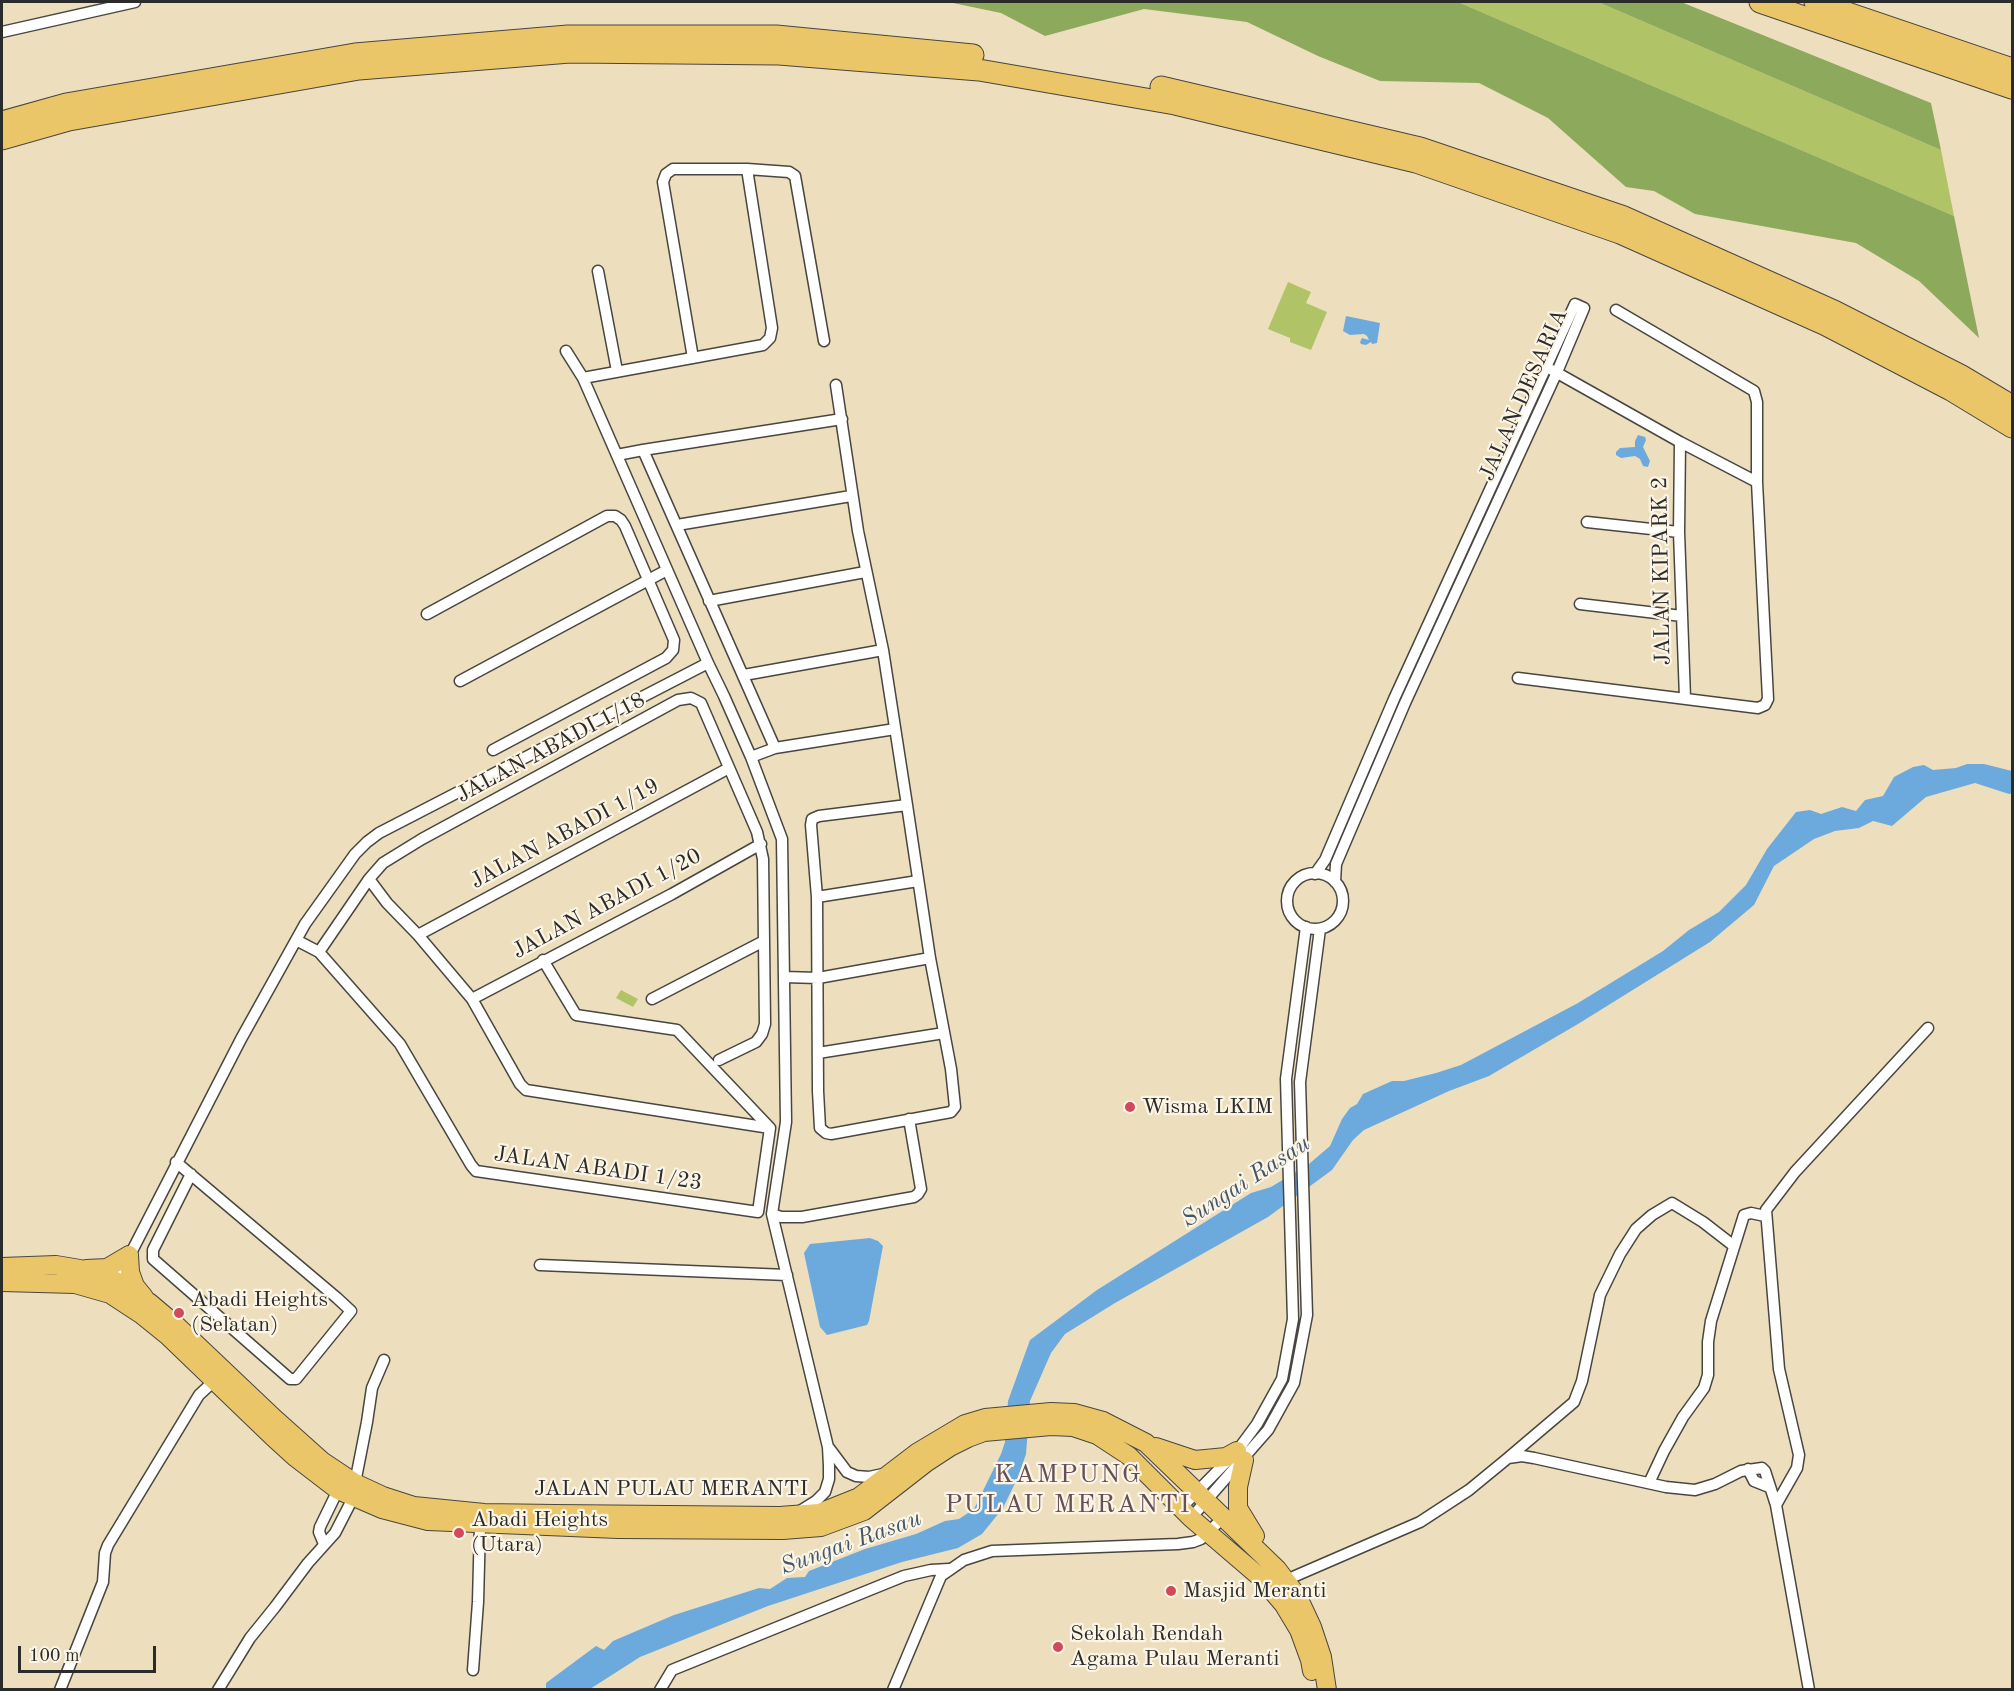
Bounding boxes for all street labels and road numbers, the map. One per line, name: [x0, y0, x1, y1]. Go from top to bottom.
street label: JALAN DESARIA: [1474, 305, 1574, 485]
street label: JALAN KIPARK 2: [1647, 476, 1677, 666]
street label: JALAN ABADI 1/18: [452, 687, 650, 809]
street label: JALAN ABADI 1/19: [466, 773, 664, 895]
street label: JALAN ABADI 1/20: [508, 843, 706, 965]
street label: JALAN ABADI 1/23: [492, 1141, 704, 1197]
street label: JALAN PULAU MERANTI: [534, 1476, 808, 1502]

